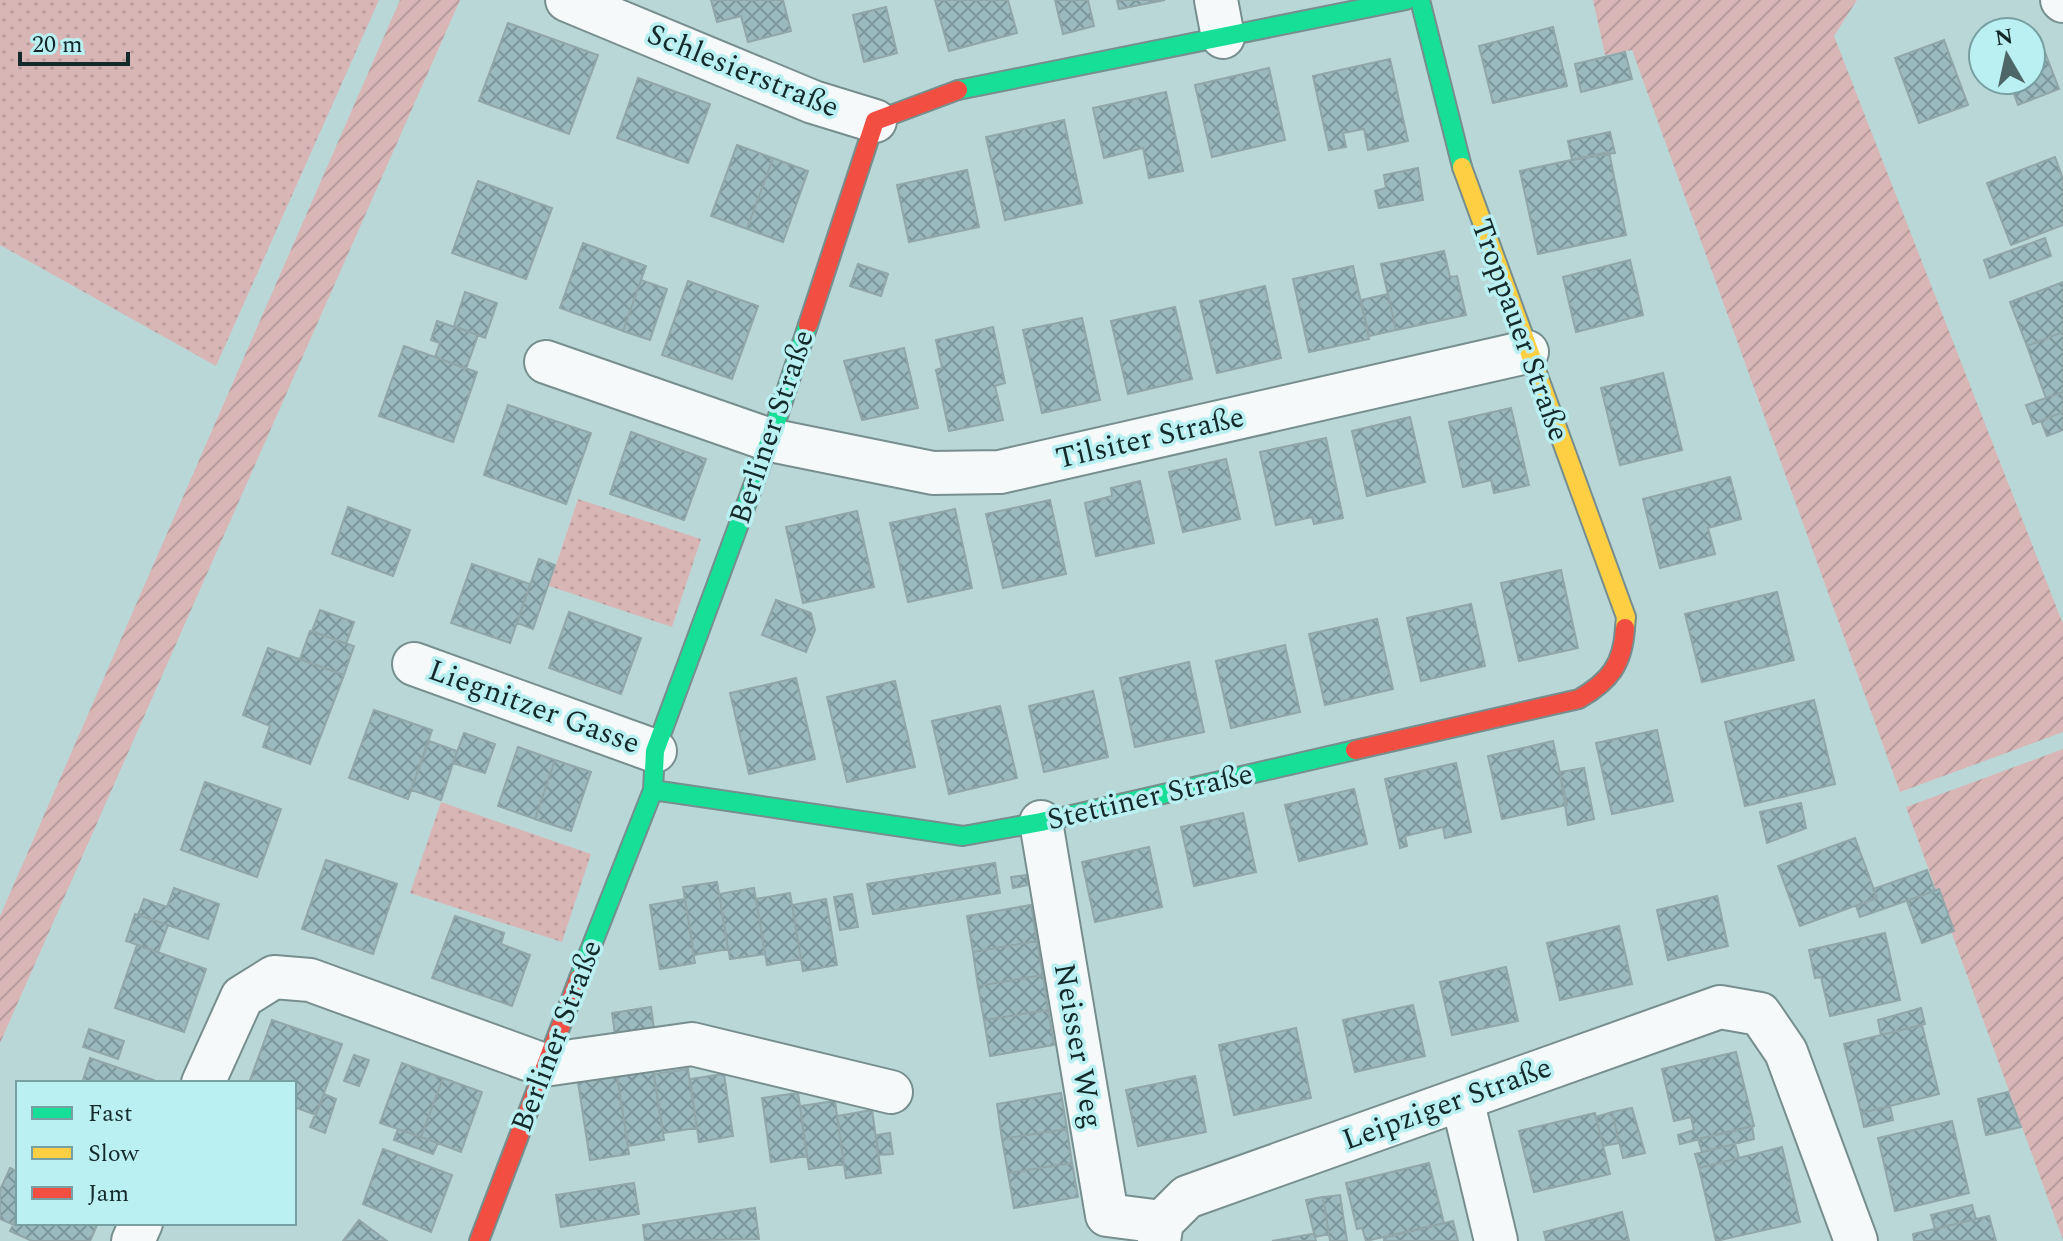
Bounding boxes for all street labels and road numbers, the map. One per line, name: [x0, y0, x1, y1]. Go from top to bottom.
street label: Schlesierstraße: [640, 12, 846, 130]
street label: Troppauer Straße: [1458, 212, 1582, 448]
street label: Berliner Straße: [717, 324, 827, 530]
street label: Tilsiter Straße: [1051, 394, 1249, 482]
street label: Liegnitzer Gasse: [422, 647, 646, 767]
street label: Stettiner Straße: [1043, 751, 1257, 843]
street label: Berliner Straße: [499, 933, 615, 1139]
street label: Neisser Weg: [1041, 960, 1115, 1132]
street label: Leipziger Straße: [1336, 1045, 1558, 1163]

